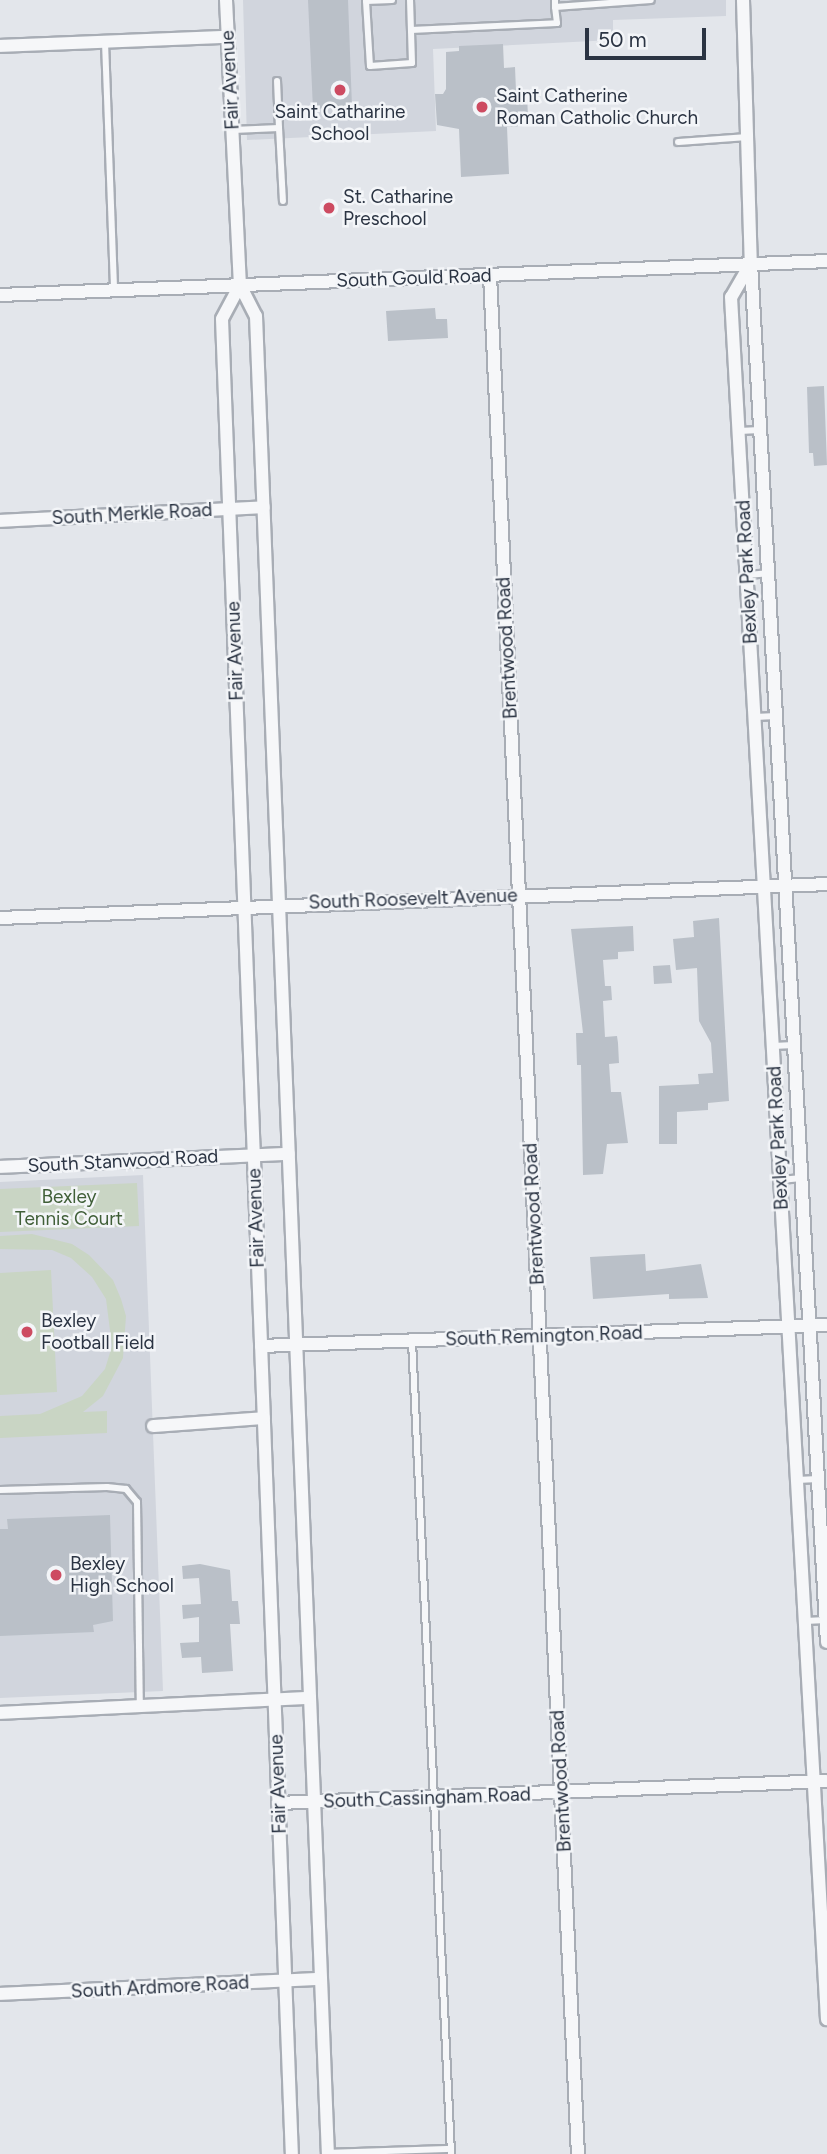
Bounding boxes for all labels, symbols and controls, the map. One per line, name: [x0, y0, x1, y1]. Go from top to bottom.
scale bar: [589, 14, 710, 58]
text: 50 m: [598, 27, 647, 52]
street label: Fair Avenue: [216, 30, 244, 130]
marker: Saint Catharine School: [332, 82, 348, 98]
place label: Saint Catherine Roman Catholic Church: [496, 85, 698, 129]
marker: Saint Catherine Roman Catholic Church: [474, 99, 490, 115]
place label: Saint Catharine School: [275, 101, 405, 145]
place label: St. Catharine Preschool: [343, 186, 453, 230]
marker: St. Catharine Preschool: [321, 200, 337, 216]
street label: South Gould Road: [336, 264, 492, 292]
street label: South Merkle Road: [51, 498, 213, 530]
street label: Bexley Park Road: [732, 499, 762, 645]
street label: Brentwood Road: [492, 576, 522, 720]
street label: Fair Avenue: [222, 601, 248, 701]
street label: South Roosevelt Avenue: [308, 884, 518, 914]
street label: Bexley Park Road: [763, 1065, 793, 1211]
street label: Brentwood Road: [519, 1142, 549, 1286]
street label: South Stanwood Road: [27, 1145, 219, 1177]
street label: Fair Avenue: [243, 1168, 269, 1268]
park label: Bexley Tennis Court: [15, 1186, 123, 1230]
place label: Bexley Football Field: [41, 1310, 155, 1354]
street label: South Remington Road: [445, 1321, 643, 1351]
marker: Bexley Football Field: [19, 1324, 35, 1340]
place label: Bexley High School: [70, 1553, 174, 1597]
marker: Bexley High School: [48, 1567, 64, 1583]
street label: Brentwood Road: [546, 1709, 576, 1853]
street label: Fair Avenue: [265, 1734, 291, 1834]
street label: South Cassingham Road: [323, 1783, 531, 1813]
street label: South Ardmore Road: [70, 1971, 250, 2003]

